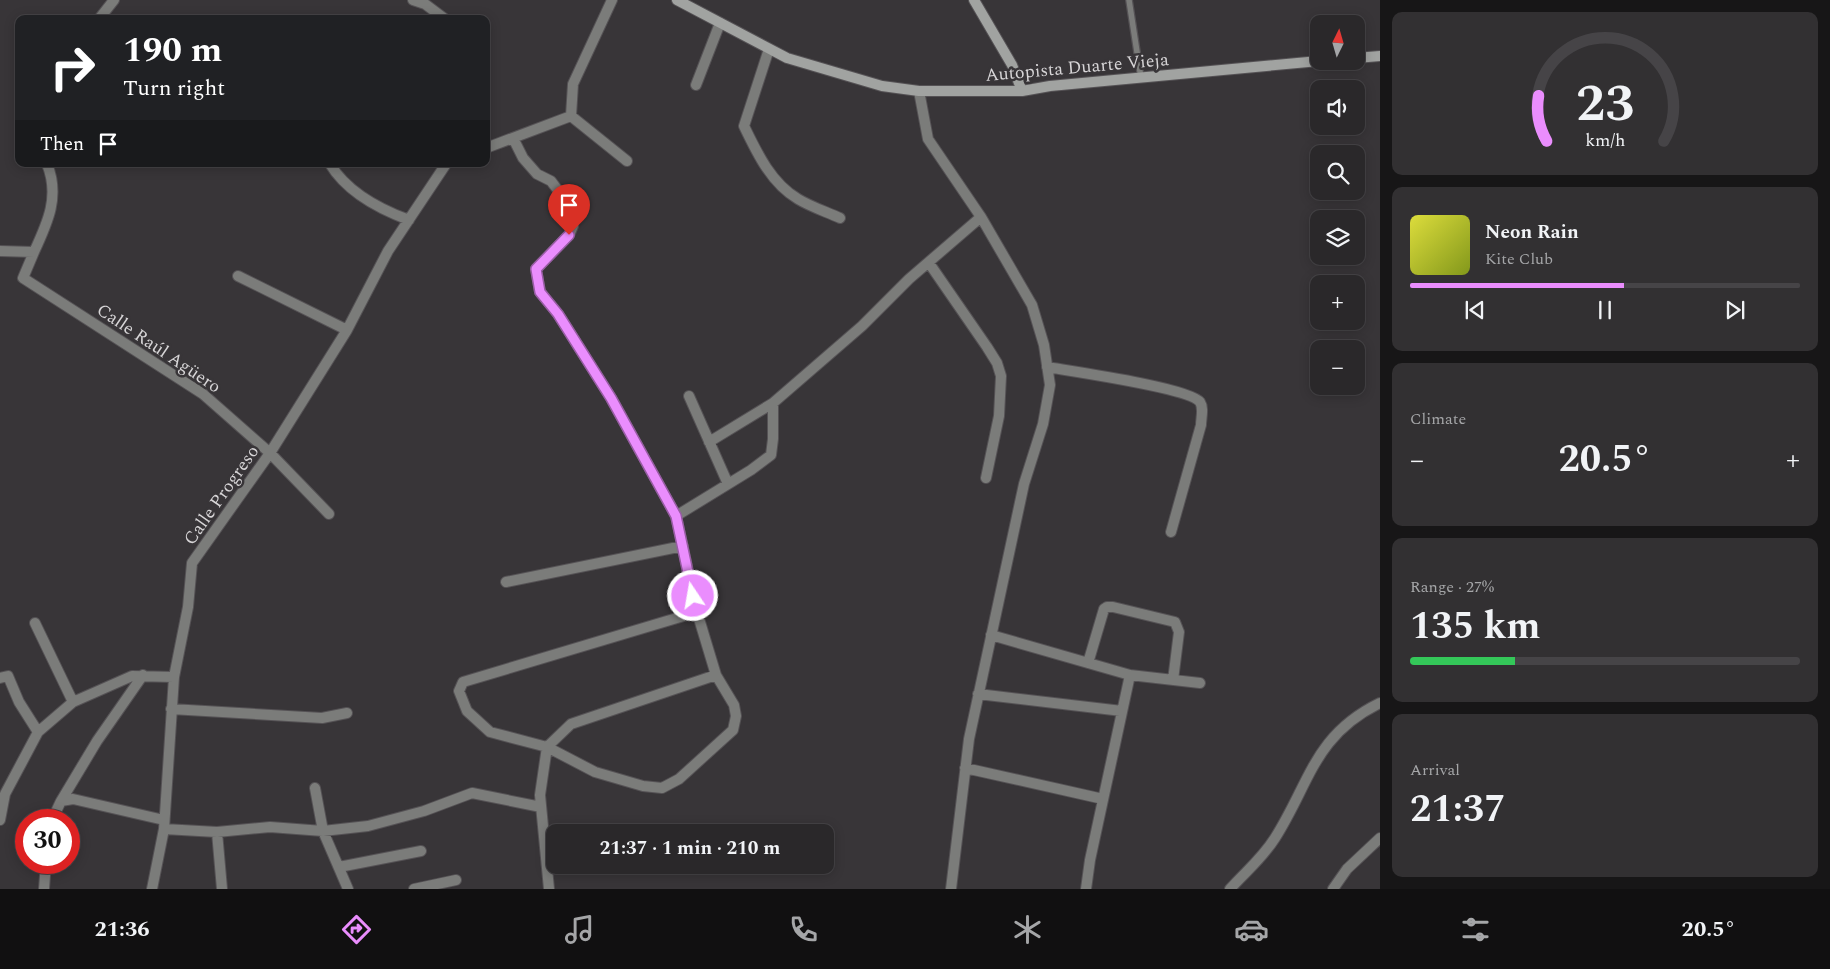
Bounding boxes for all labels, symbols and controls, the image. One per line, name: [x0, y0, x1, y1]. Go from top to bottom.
north arrow: [1310, 15, 1365, 70]
map controls: [1310, 15, 1365, 395]
text: 190 m: [123, 24, 222, 77]
icon: right: [40, 35, 105, 100]
street label: Autopista Duarte Vieja: [984, 46, 1170, 89]
text: 23: [1576, 65, 1634, 144]
text: Turn right: [123, 72, 225, 105]
button: sound: [1310, 80, 1365, 135]
text: km/h: [1585, 127, 1625, 154]
text: Then: [40, 130, 84, 159]
icon: arrive: [94, 130, 122, 158]
button: search: [1310, 145, 1365, 200]
pin: [548, 184, 590, 235]
icon: arrive: [555, 191, 583, 219]
button: layers: [1310, 210, 1365, 265]
text: Neon Rain: [1485, 218, 1579, 247]
text: Kite Club: [1485, 247, 1553, 271]
button: +: [1310, 275, 1365, 330]
icon: previous: [1461, 296, 1489, 324]
icon: pause: [1591, 296, 1619, 324]
icon: next: [1721, 296, 1749, 324]
street label: Calle Raúl Agüero: [91, 297, 226, 400]
button: −: [1310, 340, 1365, 395]
text: Climate: [1410, 407, 1466, 431]
text: 20.5°: [1558, 431, 1652, 489]
text: −: [1410, 439, 1424, 482]
text: +: [1786, 439, 1800, 482]
street label: Calle Progreso: [177, 440, 266, 551]
position arrow: [666, 569, 718, 621]
text: Range · 27%: [1410, 575, 1494, 599]
text: 135 km: [1410, 598, 1541, 656]
text: Arrival: [1410, 758, 1460, 782]
text: 21:37: [1410, 781, 1505, 839]
speed limit sign: 30: [15, 809, 80, 874]
text: 21:37 · 1 min · 210 m: [600, 834, 780, 863]
icon: directions: [339, 912, 374, 947]
icon: music: [562, 912, 597, 947]
icon: phone: [786, 912, 821, 947]
icon: climate: [1010, 912, 1045, 947]
icon: car: [1234, 912, 1269, 947]
icon: filters: [1458, 912, 1493, 947]
text: 21:36: [94, 913, 150, 946]
text: 20.5°: [1682, 913, 1736, 946]

